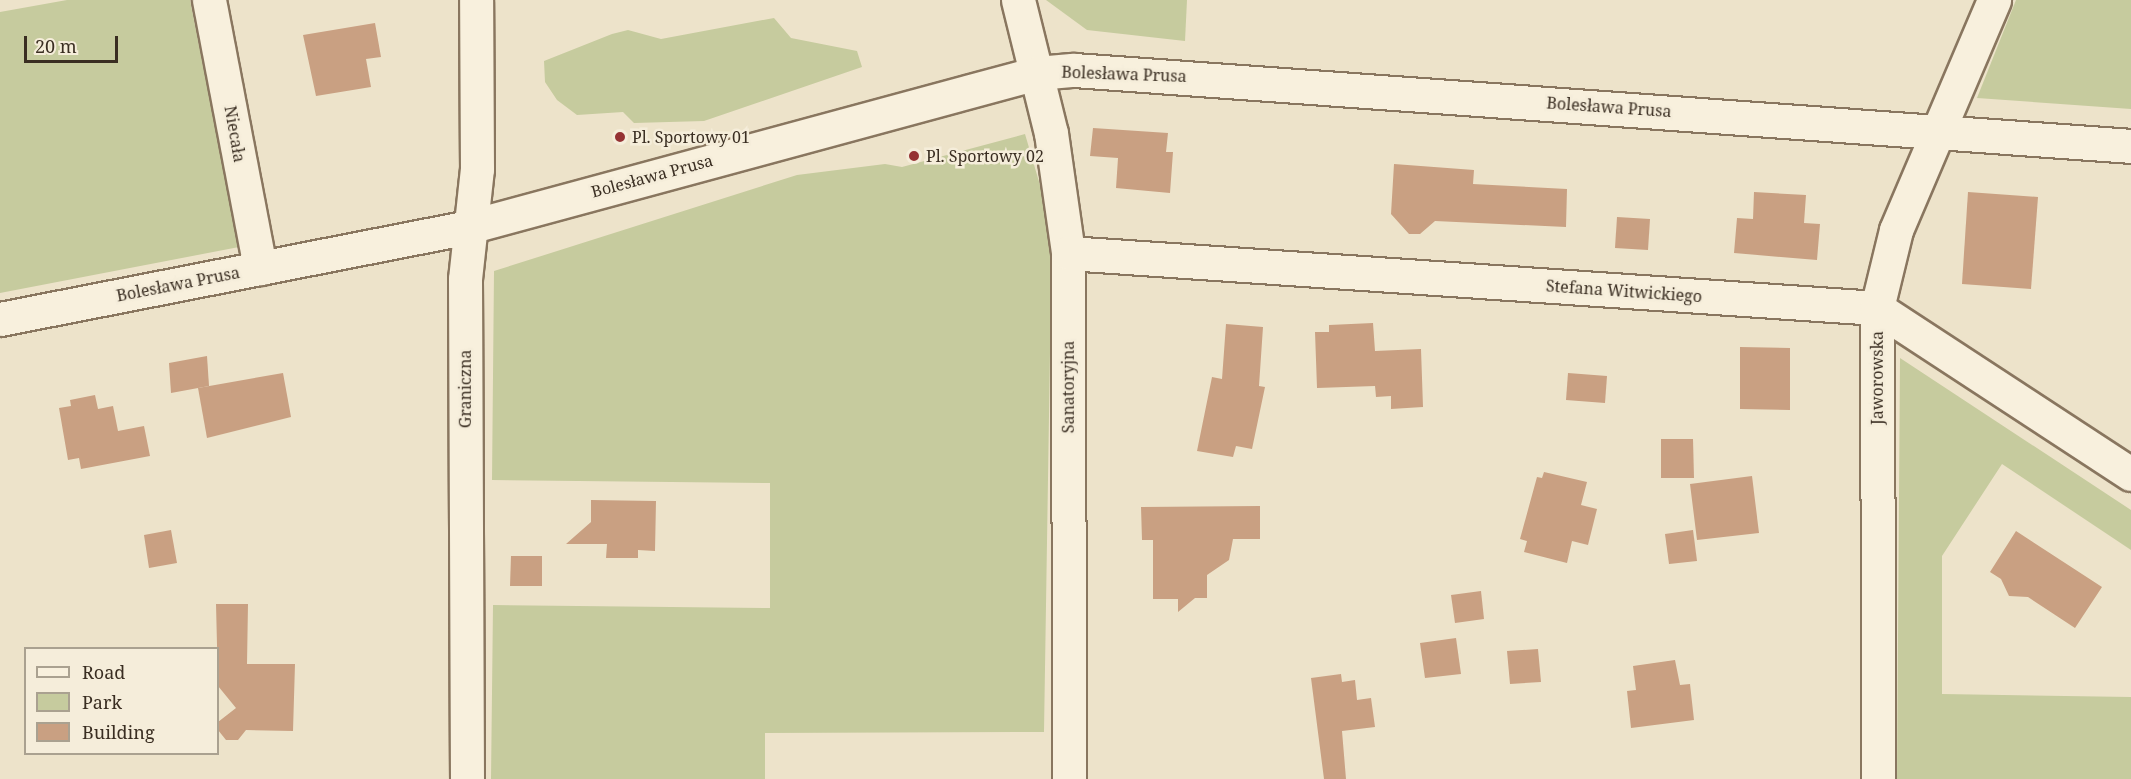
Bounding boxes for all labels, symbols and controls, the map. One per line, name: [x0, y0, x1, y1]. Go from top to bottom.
scale bar: [27, 24, 122, 62]
text: 20 m: [35, 34, 77, 58]
street label: Bolesława Prusa: [1061, 62, 1187, 86]
street label: Bolesława Prusa: [1546, 93, 1672, 121]
street label: Niecała: [221, 104, 249, 164]
place label: Pl. Sportowy 01: [632, 127, 750, 147]
marker: Pl. Sportowy 01: [613, 130, 627, 144]
place label: Pl. Sportowy 02: [926, 146, 1044, 166]
marker: Pl. Sportowy 02: [907, 149, 921, 163]
street label: Bolesława Prusa: [589, 151, 715, 201]
street label: Bolesława Prusa: [115, 263, 241, 305]
street label: Stefana Witwickiego: [1545, 276, 1703, 306]
street label: Jaworowska: [1867, 331, 1887, 425]
street label: Sanatoryjna: [1058, 341, 1078, 433]
street label: Graniczna: [455, 350, 475, 428]
legend: [24, 647, 219, 755]
text: Road: [82, 660, 125, 684]
text: Park: [82, 690, 122, 714]
text: Building: [82, 720, 155, 744]

